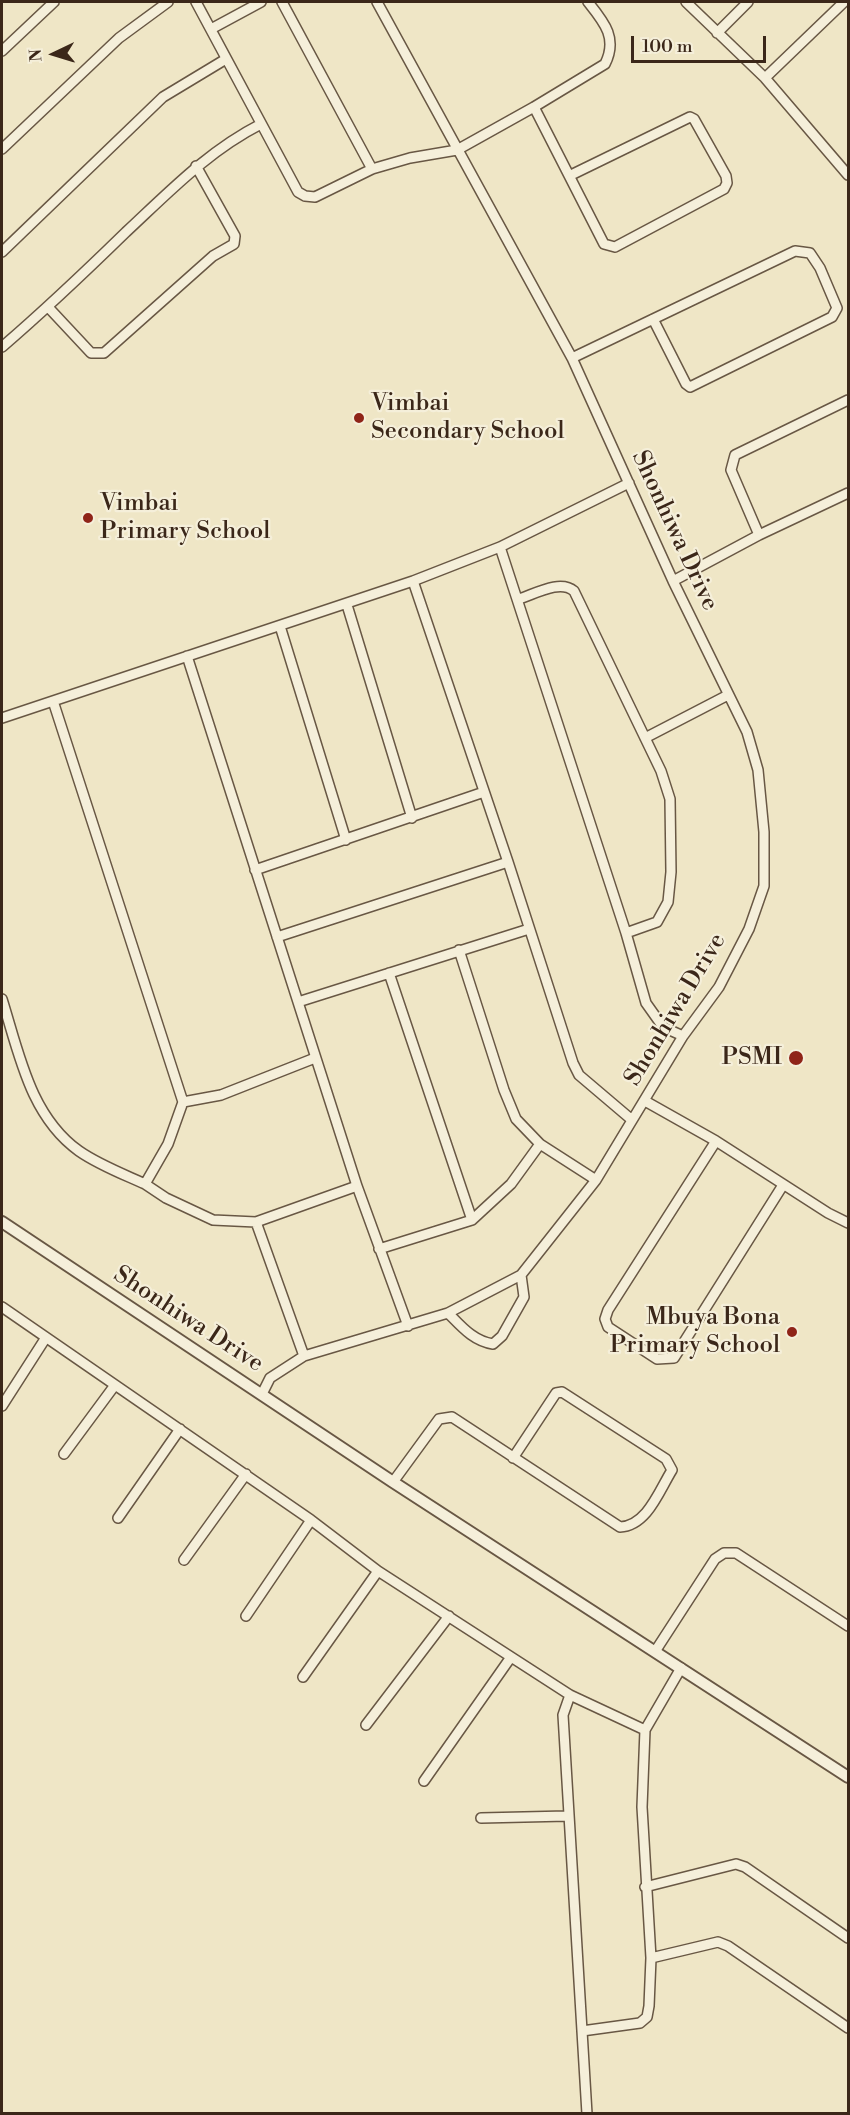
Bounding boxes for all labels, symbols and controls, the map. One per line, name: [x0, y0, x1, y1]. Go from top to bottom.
north arrow: [24, 24, 84, 84]
scale bar: [634, 24, 769, 62]
text: 100 m: [642, 35, 693, 58]
text: N: [26, 48, 46, 62]
place label: Vimbai Secondary School: [371, 390, 565, 446]
marker: Vimbai Secondary School: [352, 411, 366, 425]
street label: Shonhiwa Drive: [624, 447, 724, 615]
place label: Vimbai Primary School: [100, 490, 270, 546]
marker: Vimbai Primary School: [81, 511, 95, 525]
street label: Shonhiwa Drive: [619, 928, 733, 1092]
place label: PSMI: [721, 1044, 782, 1072]
marker: PSMI: [787, 1049, 805, 1067]
street label: Shonhiwa Drive: [108, 1261, 268, 1379]
place label: Mbuya Bona Primary School: [610, 1304, 780, 1360]
marker: Mbuya Bona Primary School: [785, 1325, 799, 1339]

